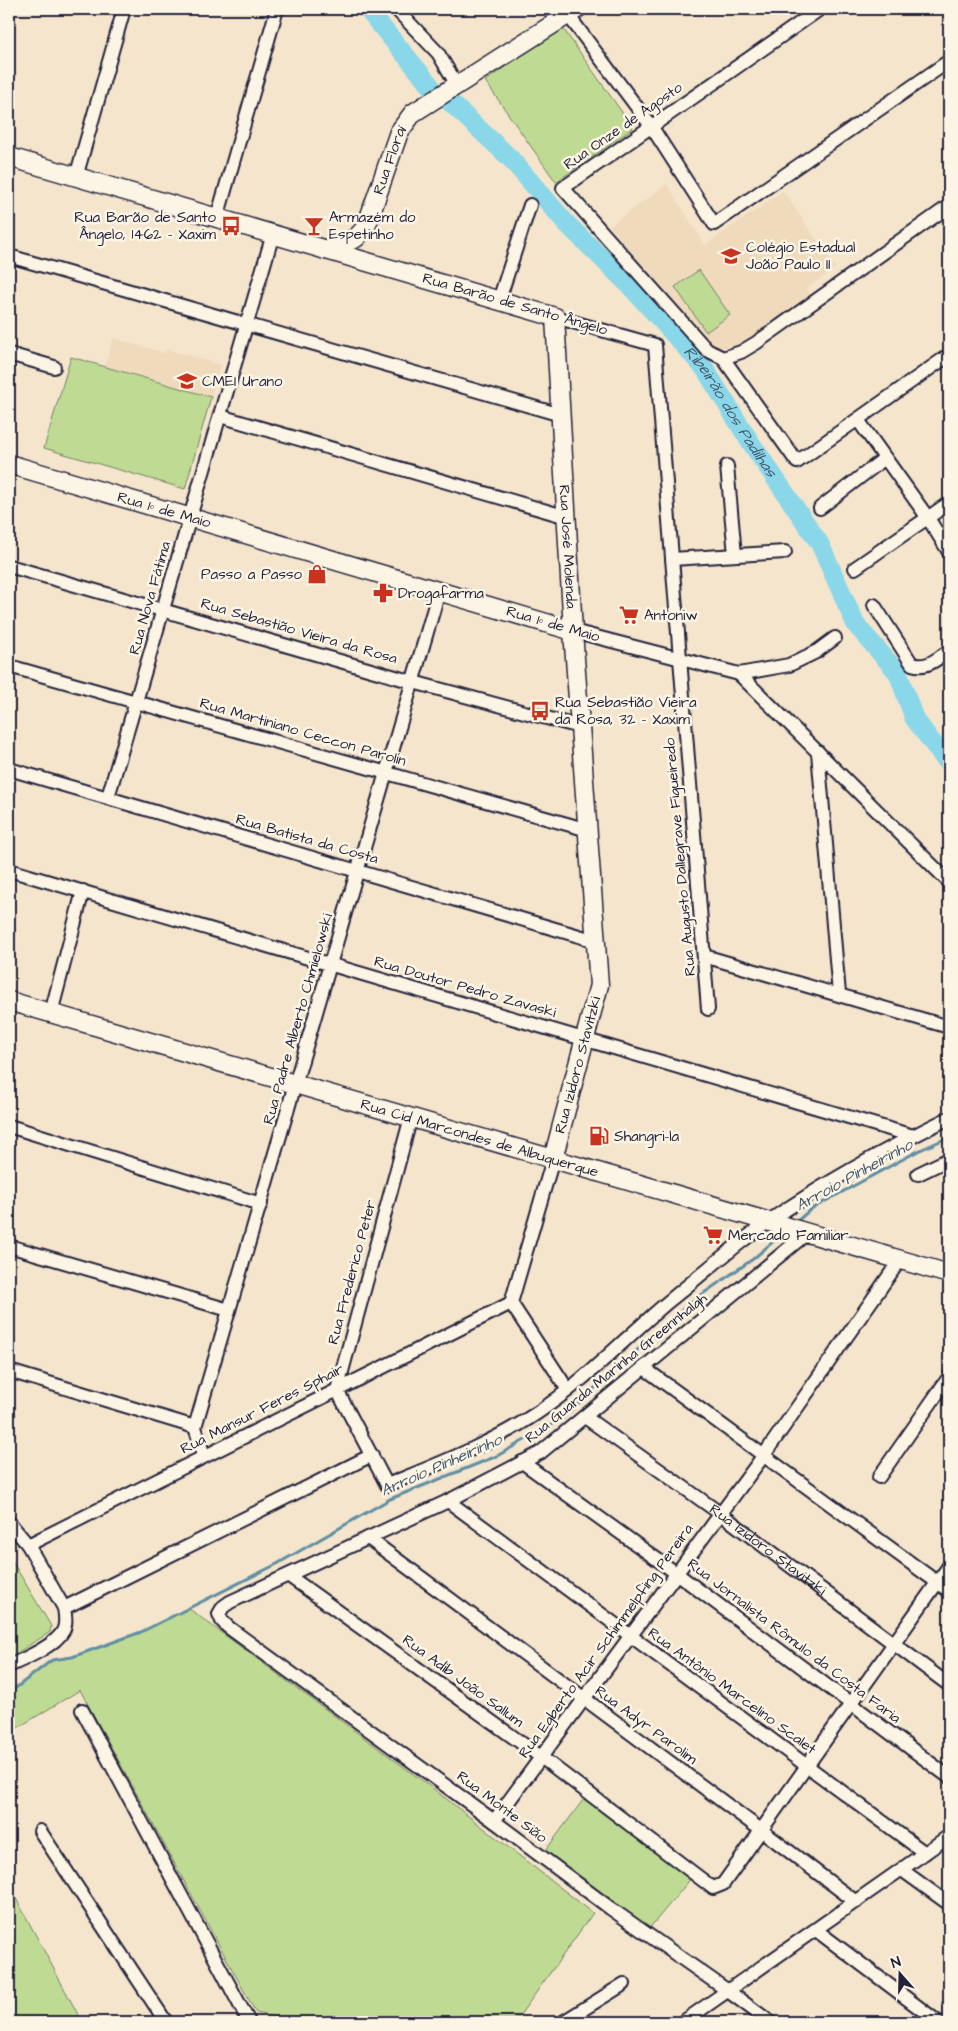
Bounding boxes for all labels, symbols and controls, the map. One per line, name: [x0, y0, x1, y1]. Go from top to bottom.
street label: Rua Onze de Agosto: [559, 77, 688, 176]
street label: Rua Floraí: [368, 120, 411, 197]
place label: Rua Barão de Santo Ângelo, 1462 - Xaxim: [74, 207, 217, 246]
place label: Armazém do Espetinho: [329, 207, 416, 245]
bus stop icon: Rua Barão de Santo Ângelo, 1462 - Xaxim: [220, 215, 242, 237]
bar icon: Armazém do Espetinho: [303, 215, 325, 237]
place label: Colégio Estadual João Paulo II: [746, 237, 855, 275]
school or university icon: Colégio Estadual João Paulo II: [720, 245, 742, 267]
street label: Rua Barão de Santo Ângelo: [420, 268, 610, 342]
water label: Ribeirão dos Padilhas: [679, 341, 783, 482]
school or university icon: CMEI Urano: [176, 370, 198, 392]
place label: CMEI Urano: [202, 371, 283, 392]
street label: Rua José Molenda: [554, 484, 582, 610]
street label: Rua 1º de Maio: [115, 487, 214, 534]
street label: Rua Nova Fátima: [124, 539, 176, 657]
shop icon: Passo a Passo: [306, 563, 328, 585]
place label: Passo a Passo: [201, 564, 303, 585]
pharmacy icon: Drogafarma: [372, 582, 394, 604]
place label: Drogafarma: [398, 583, 484, 605]
street label: Rua Sebastião Vieira da Rosa: [198, 593, 400, 669]
street label: Rua 1º de Maio: [504, 601, 603, 648]
supermarket icon: Antoniw: [618, 604, 640, 626]
place label: Antoniw: [644, 605, 698, 626]
street label: Rua Martiniano Ceccon Parolin: [197, 692, 409, 772]
place label: Rua Sebastião Vieira da Rosa, 32 - Xaxim: [555, 692, 697, 730]
bus stop icon: Rua Sebastião Vieira da Rosa, 32 - Xaxim: [529, 700, 551, 722]
street label: Rua Augusto Dallegrave Figueiredo: [659, 736, 702, 977]
street label: Rua Batista da Costa: [233, 809, 381, 870]
street label: Rua Padre Alberto Chmielowski: [258, 910, 338, 1127]
street label: Rua Doutor Pedro Zavaski: [372, 951, 559, 1023]
street label: Rua Izidoro Stavitzki: [550, 993, 607, 1136]
street label: Rua Cid Marcondes de Albuquerque: [358, 1093, 601, 1182]
fuel station icon: Shangri-la: [588, 1125, 610, 1147]
place label: Shangri-la: [614, 1126, 679, 1148]
water label: Arroio Pinheirinho: [792, 1133, 917, 1216]
street label: Rua Frederico Peter: [323, 1197, 381, 1347]
supermarket icon: Mercado Familiar: [702, 1224, 724, 1246]
place label: Mercado Familiar: [728, 1225, 849, 1246]
street label: Rua Guarda Marinha Greennhalgh: [520, 1287, 713, 1449]
street label: Rua Mansur Feres Sphair: [177, 1359, 347, 1459]
water label: Arroio Pinheirinho: [377, 1428, 506, 1502]
street label: Rua Izidoro Stavitzki: [705, 1499, 832, 1601]
street label: Rua Egberto Acir Schimmelpfing Pereira: [514, 1519, 699, 1763]
street label: Rua Jornalista Rômulo da Costa Faria: [683, 1554, 905, 1729]
street label: Rua Antônio Marcelino Scalet: [643, 1623, 821, 1759]
street label: Rua Adib João Sallum: [398, 1630, 528, 1732]
street label: Rua Adyr Parolim: [590, 1681, 702, 1770]
street label: Rua Monte Sião: [452, 1766, 552, 1848]
north arrow: [876, 1948, 926, 1998]
text: N: [888, 1952, 904, 1974]

